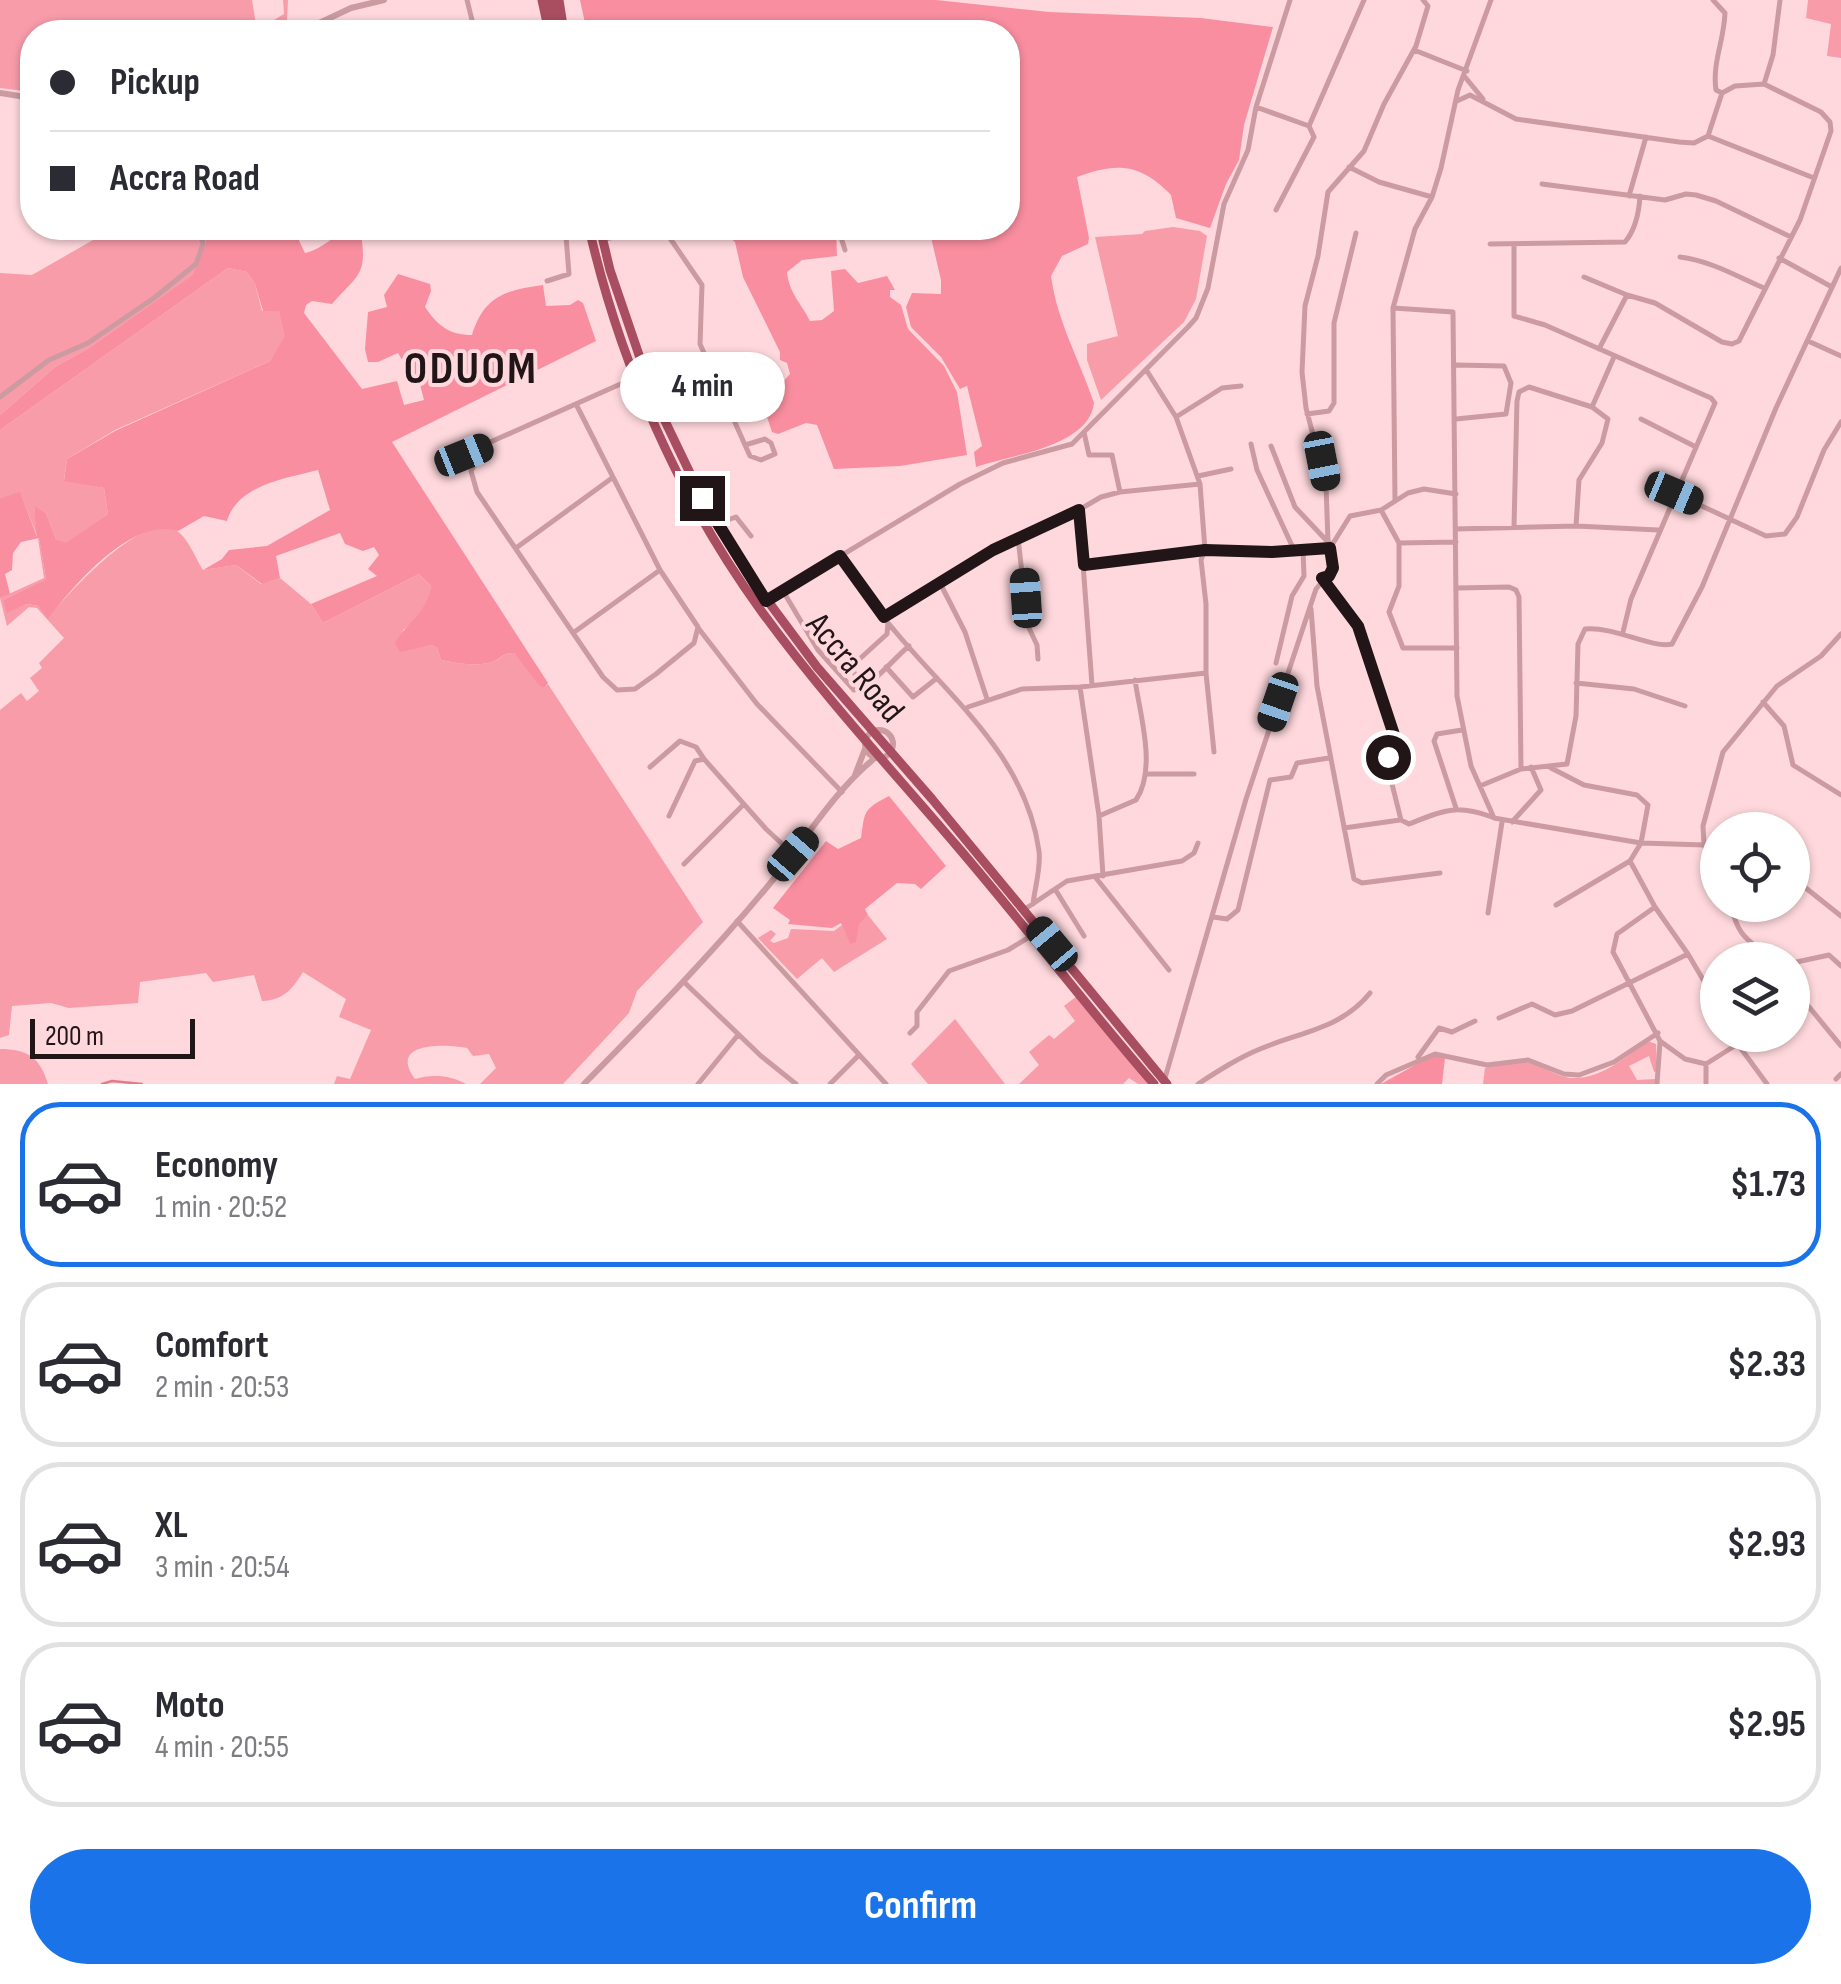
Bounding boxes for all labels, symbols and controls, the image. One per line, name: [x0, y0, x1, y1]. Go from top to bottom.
text: Pickup: [110, 60, 200, 105]
text: Accra Road: [110, 156, 260, 201]
district label: ODUOM: [404, 342, 538, 397]
callout: 4 min: [620, 353, 784, 423]
text: 4 min: [672, 367, 733, 406]
car: [1302, 429, 1342, 493]
car: [431, 430, 497, 480]
car: [1641, 467, 1707, 519]
route end: [680, 476, 725, 521]
car: [1009, 567, 1043, 629]
street label: Accra Road: [796, 604, 913, 732]
car: [1254, 669, 1302, 735]
route start: [1366, 735, 1411, 780]
map controls: [1700, 812, 1810, 1052]
button: locate: [1700, 812, 1810, 922]
car: [762, 822, 824, 886]
car: [1021, 911, 1083, 977]
button: layers: [1700, 942, 1810, 1052]
scale bar: [30, 1014, 195, 1058]
text: 200 m: [45, 1020, 104, 1053]
icon: car: [35, 1140, 125, 1230]
text: Economy: [155, 1143, 278, 1188]
text: $1.73: [1730, 1162, 1806, 1207]
text: 1 min · 20:52: [155, 1188, 287, 1227]
icon: car: [35, 1320, 125, 1410]
text: Comfort: [155, 1323, 269, 1368]
text: $2.33: [1727, 1342, 1806, 1387]
text: 2 min · 20:53: [155, 1368, 289, 1407]
icon: car: [35, 1500, 125, 1590]
text: XL: [155, 1503, 188, 1548]
text: $2.93: [1727, 1522, 1806, 1567]
text: 3 min · 20:54: [155, 1548, 290, 1587]
icon: car: [35, 1680, 125, 1770]
text: Moto: [155, 1683, 225, 1728]
text: $2.95: [1727, 1702, 1806, 1747]
text: 4 min · 20:55: [155, 1728, 289, 1767]
button: Confirm: [30, 1849, 1811, 1964]

